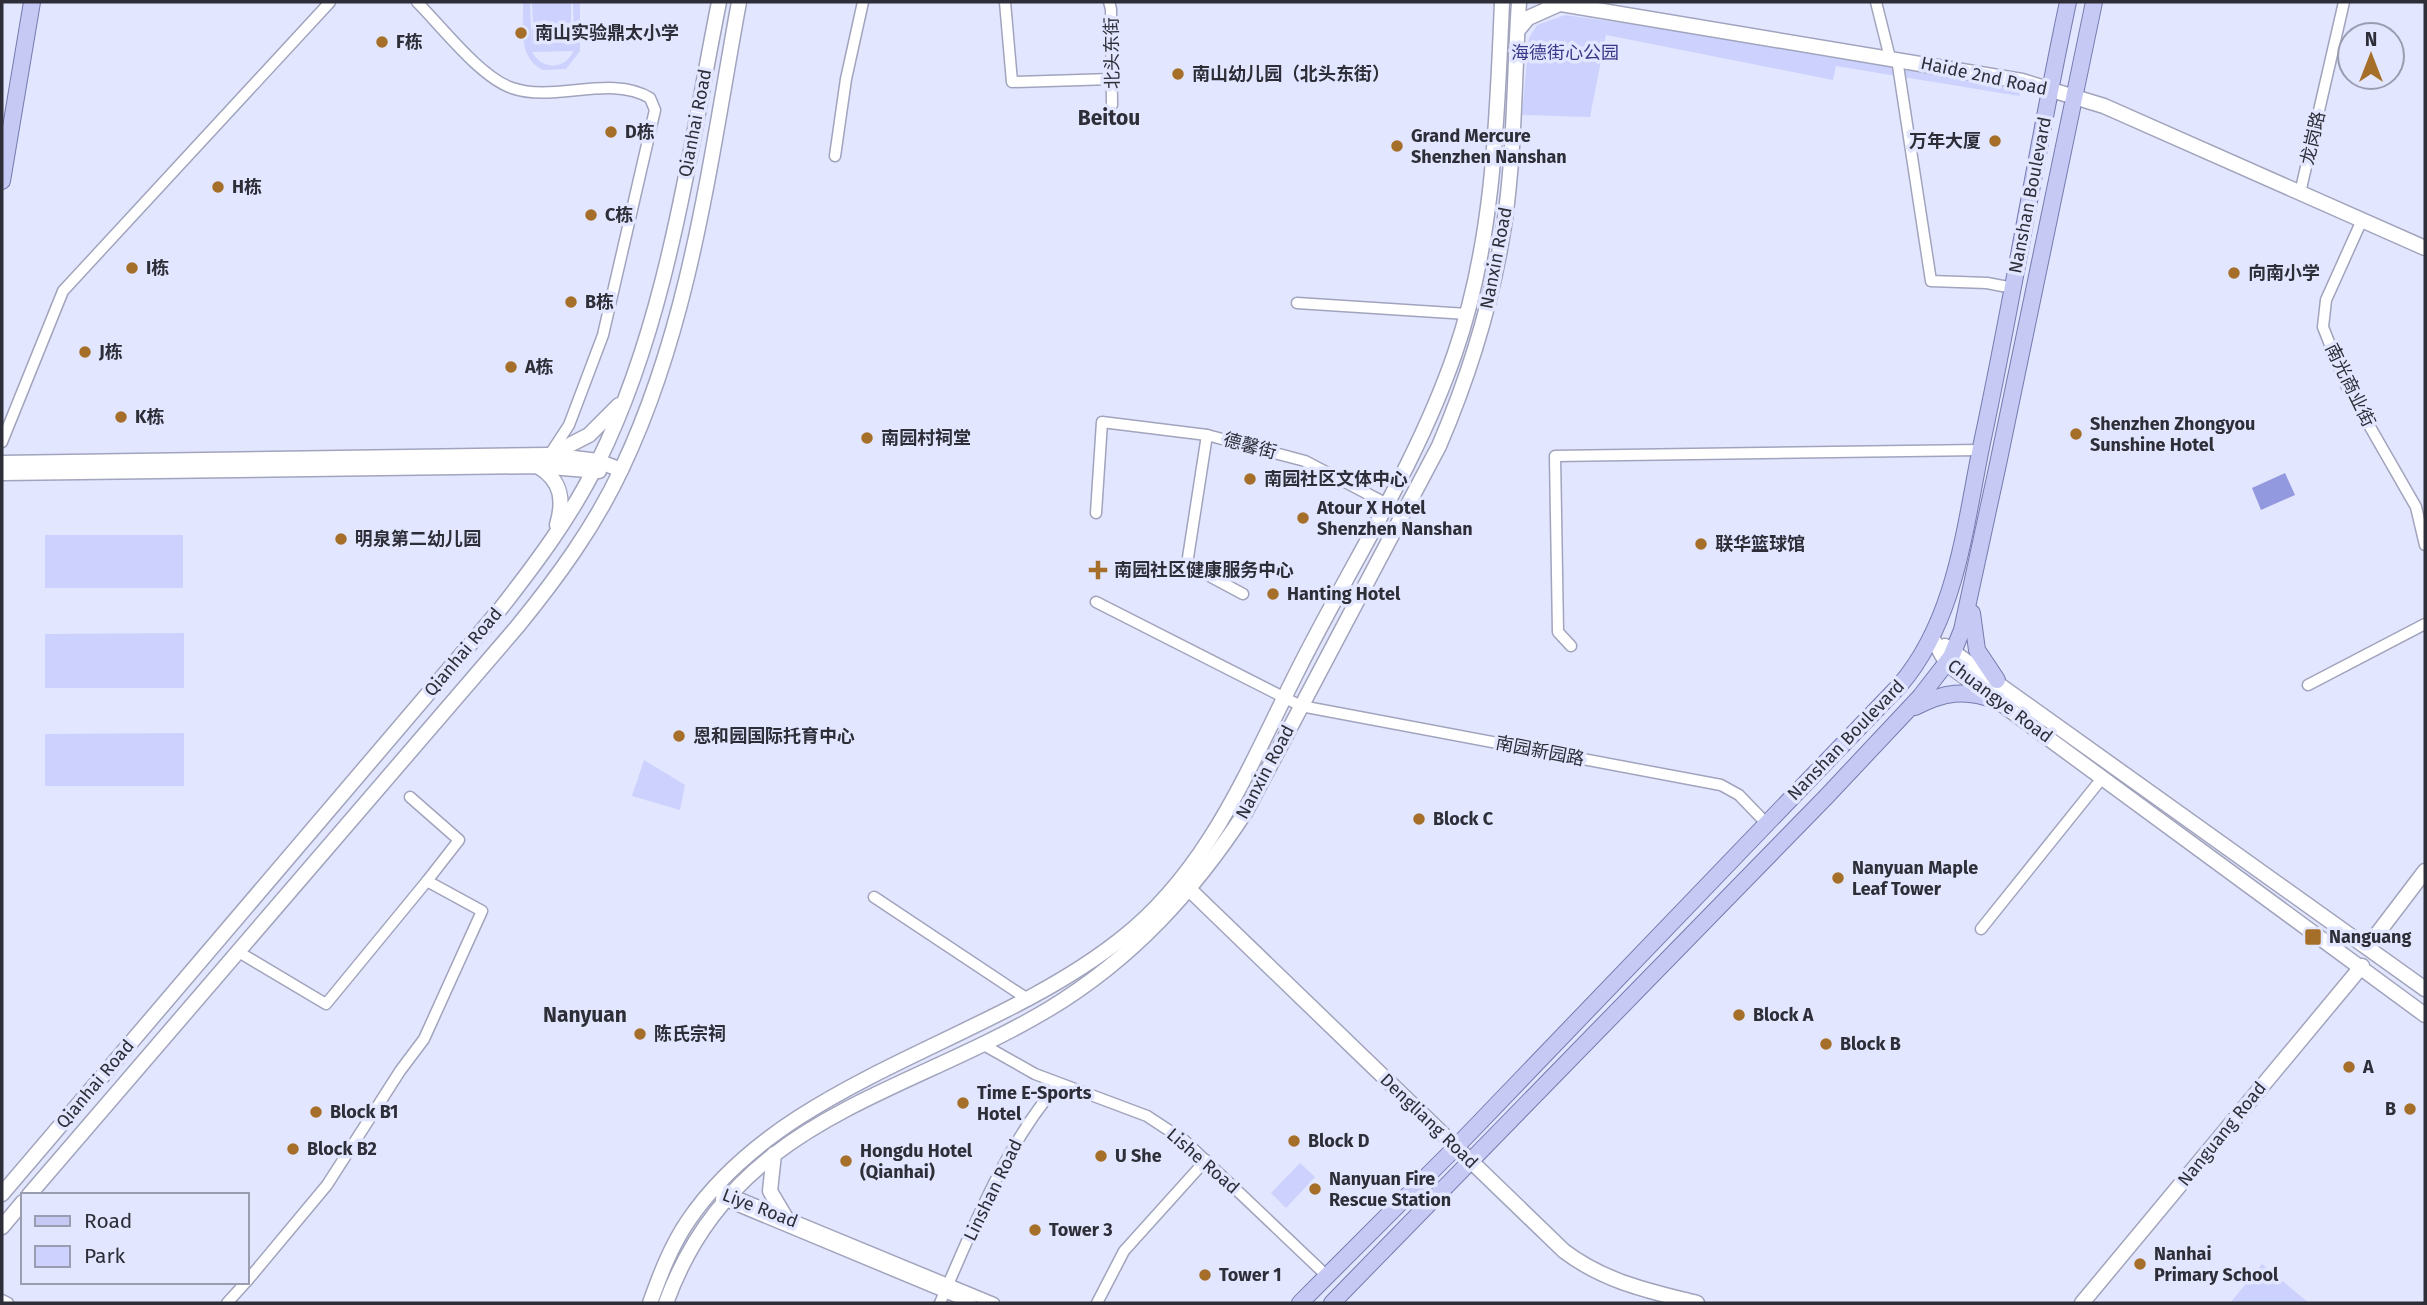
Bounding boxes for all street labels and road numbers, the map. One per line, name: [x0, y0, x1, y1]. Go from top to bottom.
street label: 北头东街: [1100, 17, 1124, 89]
street label: Haide 2nd Road: [1919, 52, 2049, 100]
street label: Qianhai Road: [674, 67, 716, 179]
street label: 龙岗路: [2296, 109, 2330, 167]
street label: Nanshan Boulevard: [2004, 115, 2056, 275]
street label: Nanxin Road: [1475, 205, 1517, 311]
street label: 南光商业街: [2320, 340, 2380, 430]
street label: 德馨街: [1221, 428, 1279, 464]
street label: Qianhai Road: [419, 603, 507, 701]
street label: Chuangye Road: [1943, 654, 2057, 748]
street label: Nanshan Boulevard: [1783, 675, 1909, 805]
street label: Nanxin Road: [1231, 721, 1299, 823]
street label: 南园新园路: [1494, 732, 1586, 770]
street label: Qianhai Road: [51, 1035, 139, 1133]
street label: Dengliang Road: [1375, 1069, 1483, 1173]
street label: Nanguang Road: [2173, 1077, 2271, 1191]
street label: Lishe Road: [1162, 1123, 1244, 1199]
street label: Linshan Road: [959, 1136, 1027, 1244]
street label: Liye Road: [719, 1184, 801, 1232]

